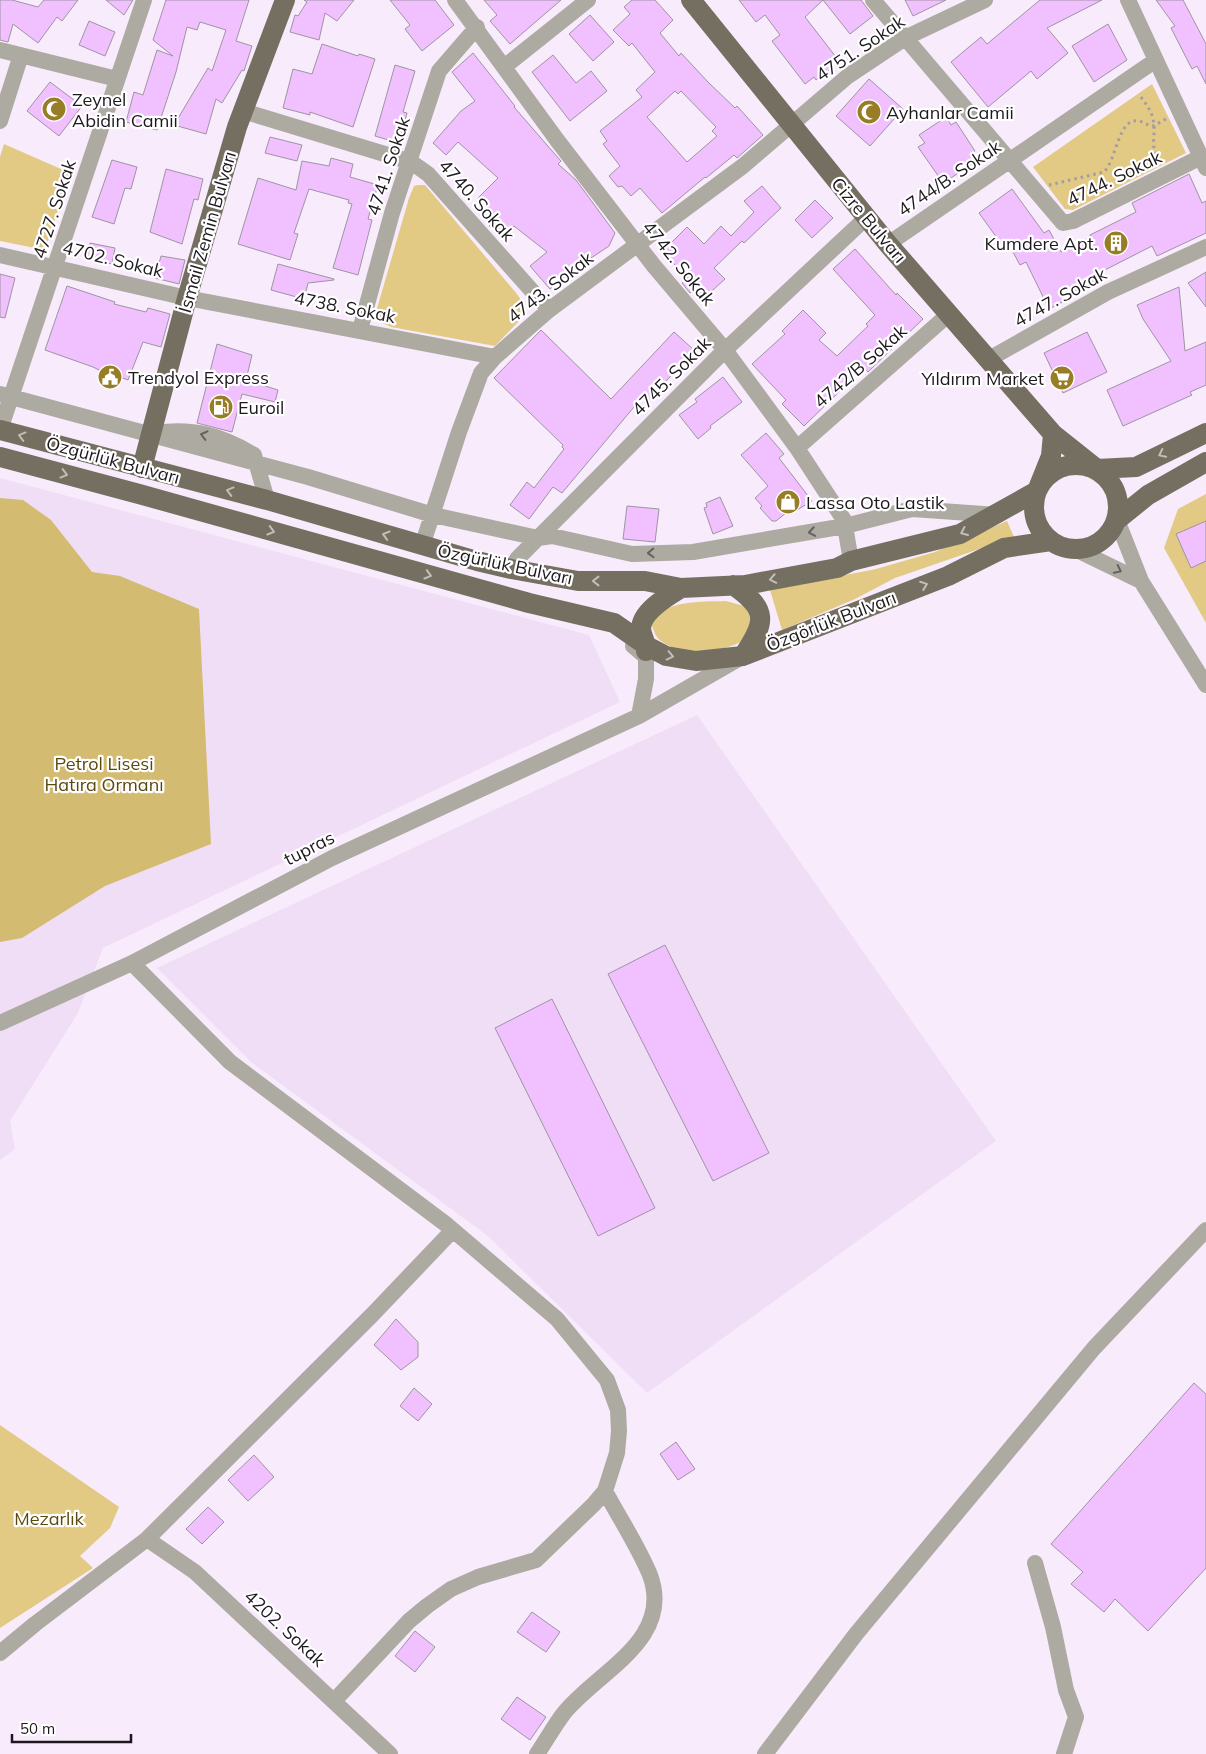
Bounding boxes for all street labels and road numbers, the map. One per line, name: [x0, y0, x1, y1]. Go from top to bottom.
street label: 4751. Sokak: [811, 9, 910, 86]
street label: 4741. Sokak: [361, 113, 415, 218]
street label: 4744/B. Sokak: [893, 135, 1006, 221]
street label: 4744. Sokak: [1063, 145, 1166, 211]
street label: İsmail Zemin Bulvarı: [173, 149, 241, 315]
street label: 4740. Sokak: [434, 154, 520, 246]
street label: 4727. Sokak: [27, 156, 81, 261]
street label: Cizre Bulvarı: [827, 172, 911, 268]
street label: 4742. Sokak: [638, 216, 721, 311]
street label: 4702. Sokak: [60, 235, 166, 283]
street label: 4743. Sokak: [502, 246, 598, 328]
street label: 4747. Sokak: [1009, 262, 1111, 332]
street label: 4738. Sokak: [292, 286, 398, 328]
street label: 4742/B Sokak: [809, 319, 912, 413]
street label: 4745. Sokak: [627, 331, 716, 420]
street label: Özgürlük Bulvarı: [44, 431, 182, 489]
street label: Özgürlük Bulvarı: [435, 538, 575, 590]
street label: Özgörlük Bulvarı: [763, 586, 899, 656]
street label: tupras: [280, 826, 338, 870]
street label: 4202. Sokak: [240, 1585, 331, 1672]

